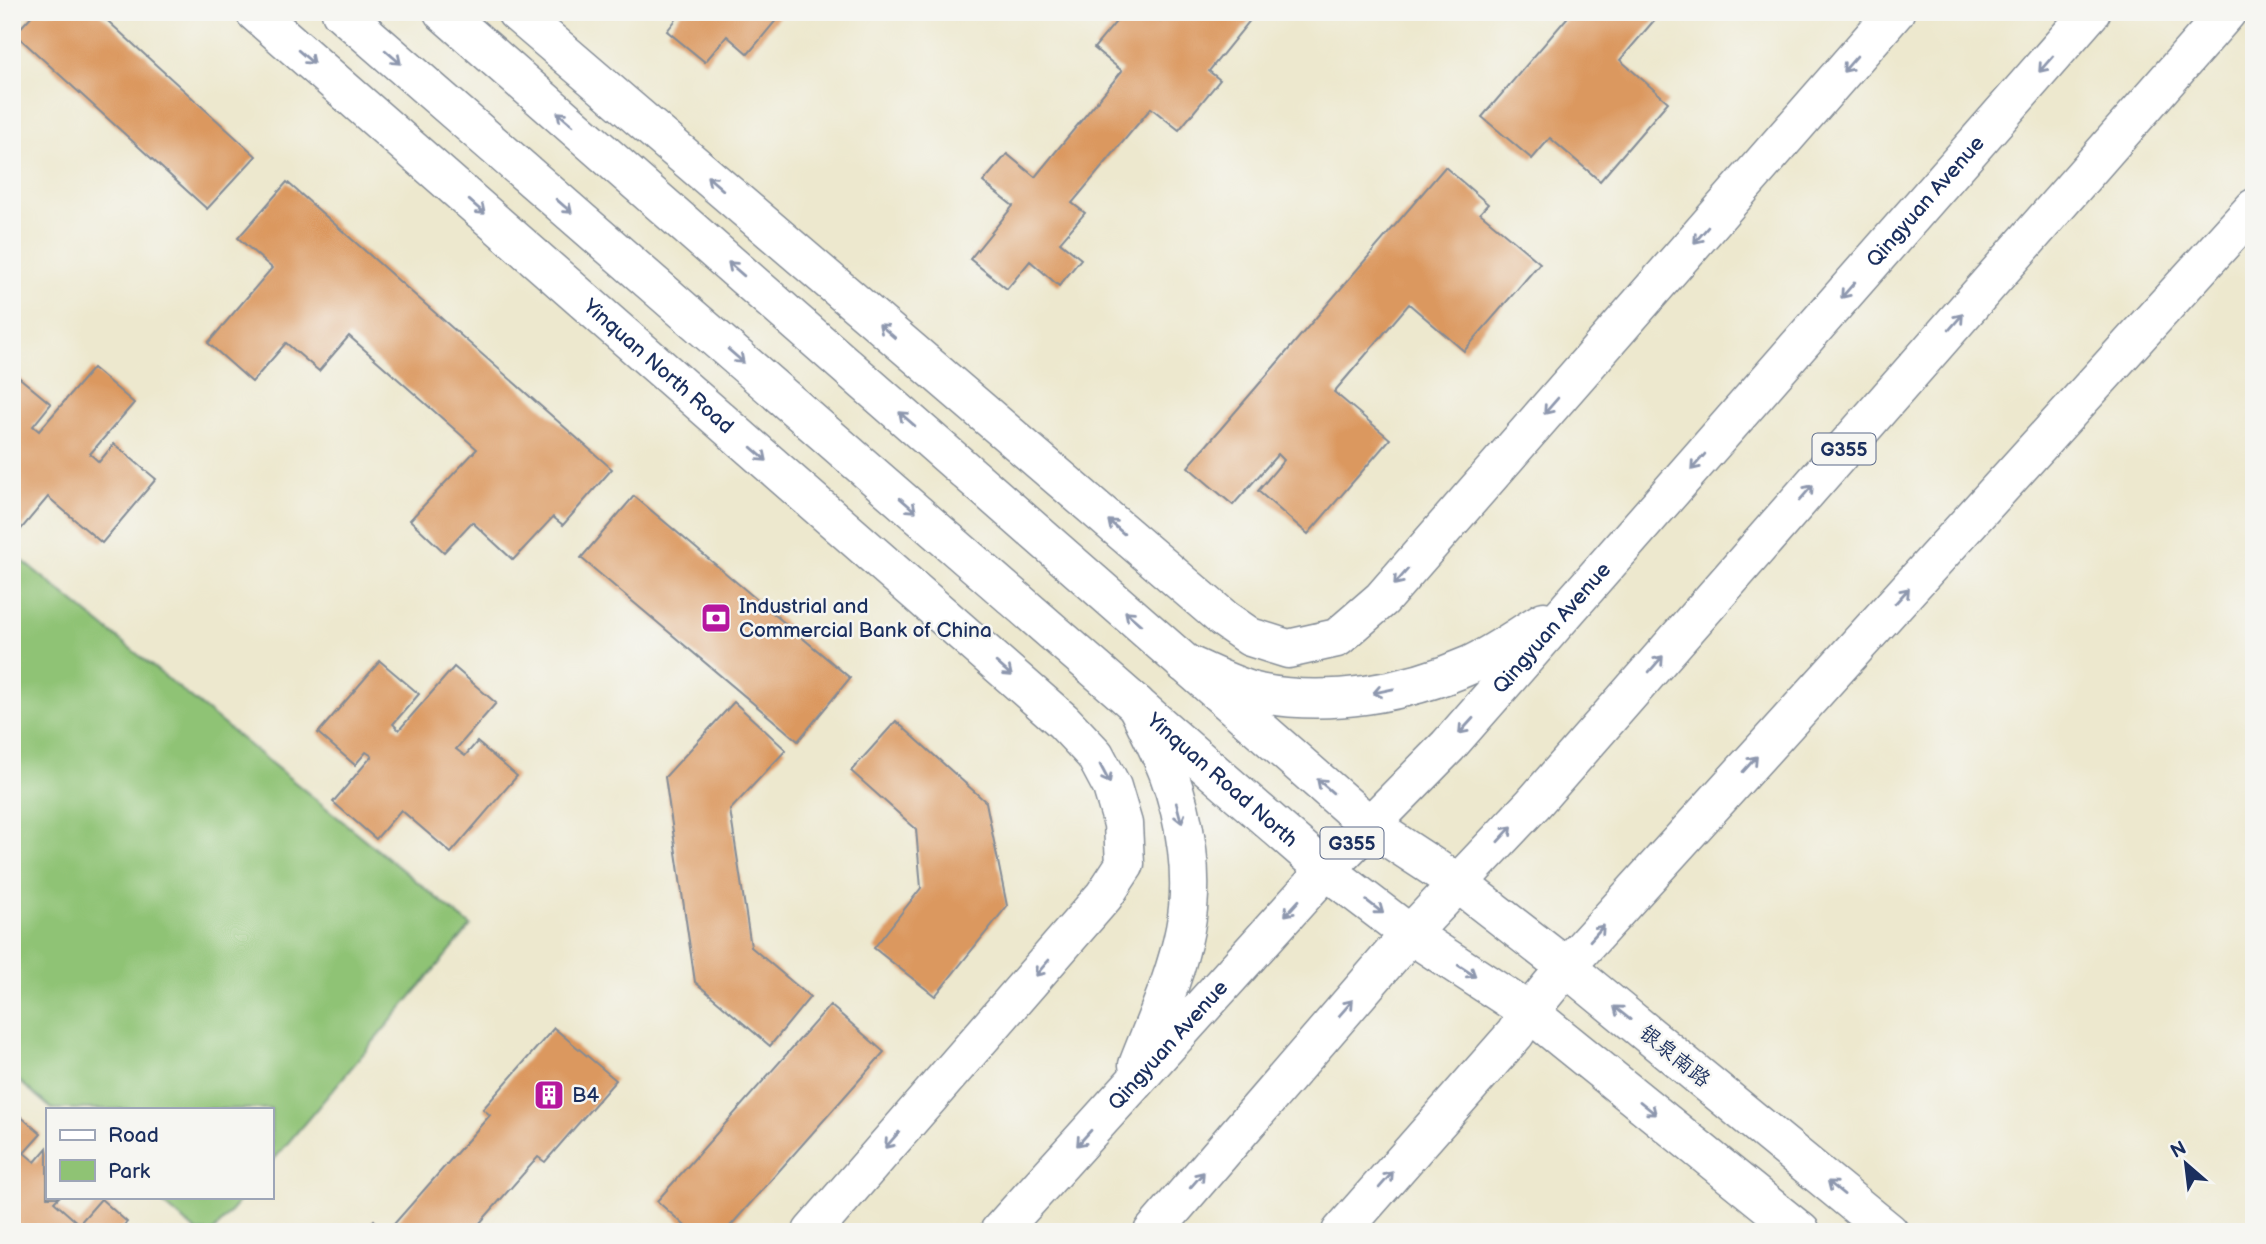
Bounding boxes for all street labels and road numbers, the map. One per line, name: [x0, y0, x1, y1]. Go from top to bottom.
street label: Qingyuan Avenue: [1861, 131, 1990, 272]
street label: Yinquan North Road: [577, 293, 739, 439]
road number: G355: [1812, 433, 1876, 464]
street label: Qingyuan Avenue: [1488, 557, 1616, 699]
street label: Yinquan Road North: [1141, 707, 1303, 853]
road number: G355: [1320, 828, 1384, 858]
street label: Qingyuan Avenue: [1103, 975, 1233, 1115]
street label: 银泉南路: [1634, 1020, 1715, 1093]

